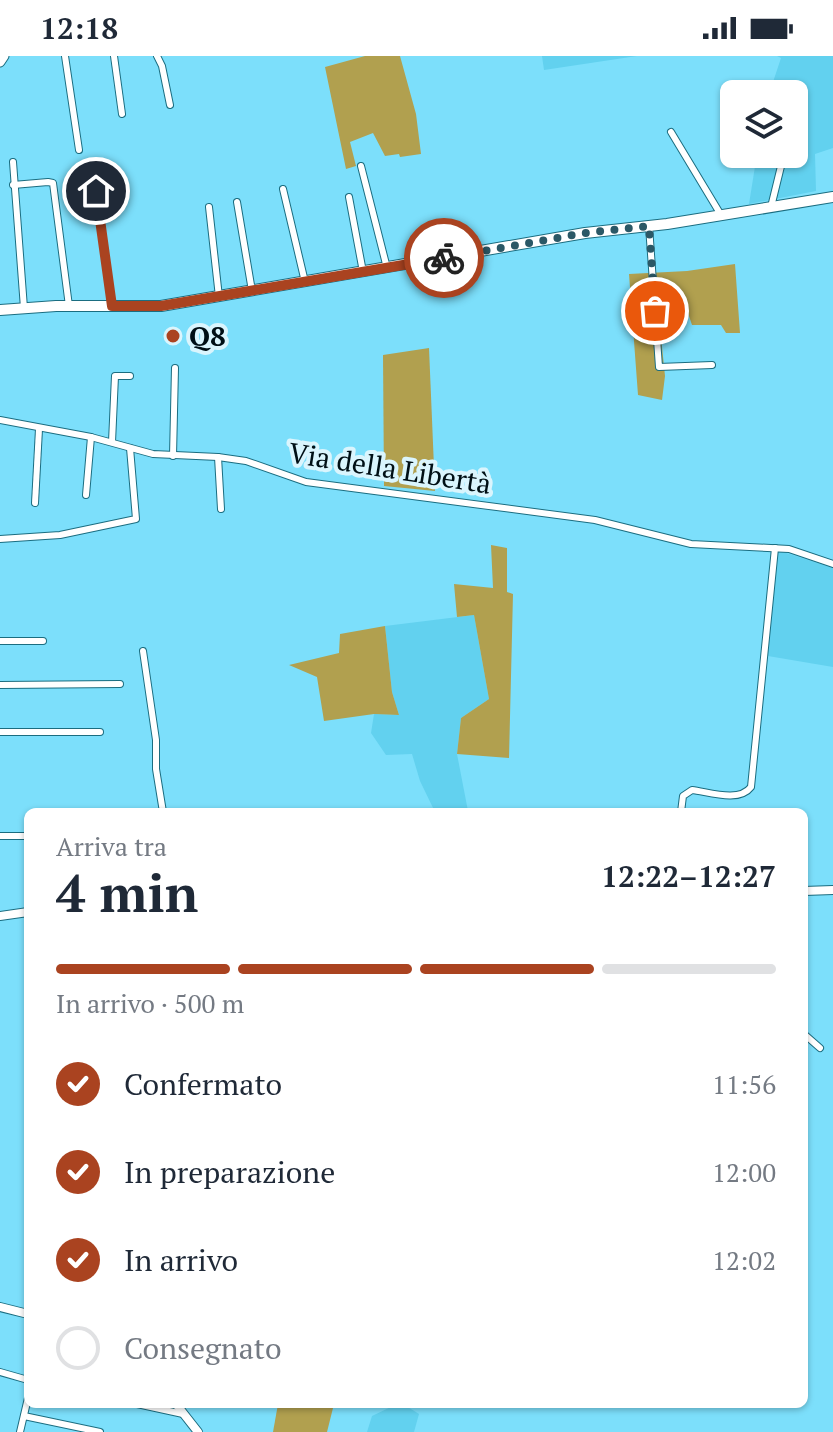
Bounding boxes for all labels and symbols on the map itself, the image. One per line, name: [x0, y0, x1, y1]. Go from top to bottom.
pin: [62, 157, 130, 225]
courier: [404, 218, 484, 298]
pin: [621, 277, 689, 345]
place label: Q8: [189, 317, 226, 354]
marker: Q8: [164, 327, 182, 345]
street label: Via della Libertà: [286, 433, 494, 502]

